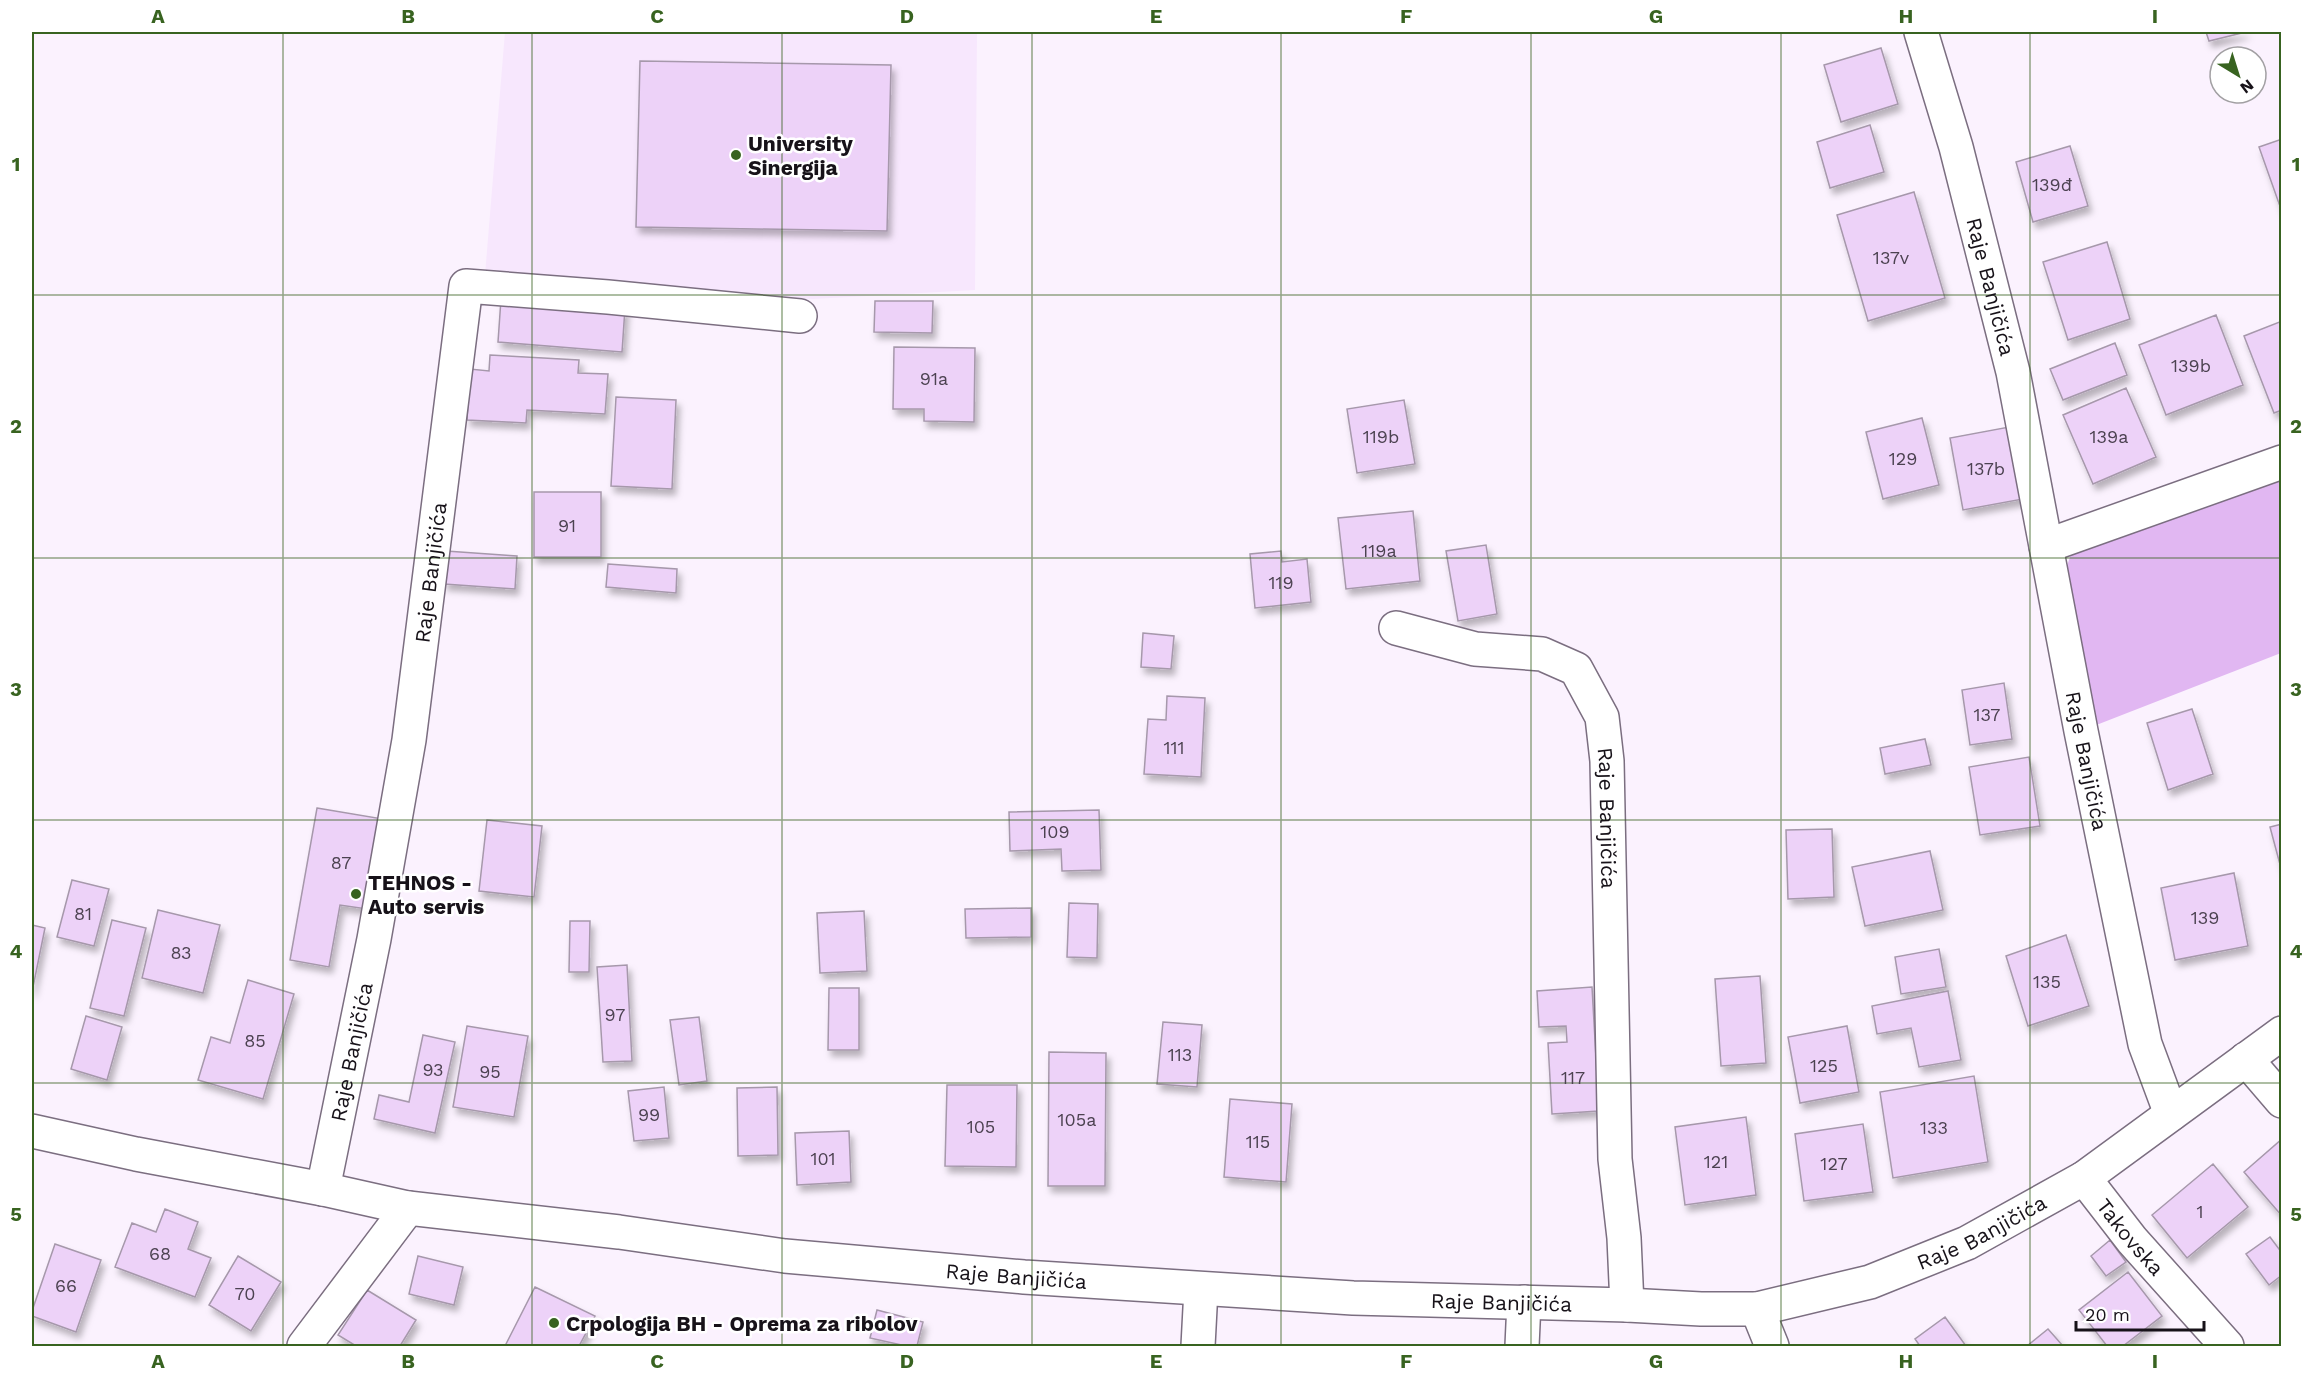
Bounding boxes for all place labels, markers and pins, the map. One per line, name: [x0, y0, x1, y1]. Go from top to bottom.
place label: University Sinergija: [748, 131, 853, 180]
marker: University Sinergija: [729, 148, 743, 162]
place label: TEHNOS - Auto servis: [368, 870, 484, 919]
marker: TEHNOS - Auto servis: [349, 887, 363, 901]
place label: Crpologija BH - Oprema za ribolov: [566, 1311, 918, 1336]
marker: Crpologija BH - Oprema za ribolov: [547, 1316, 561, 1330]

